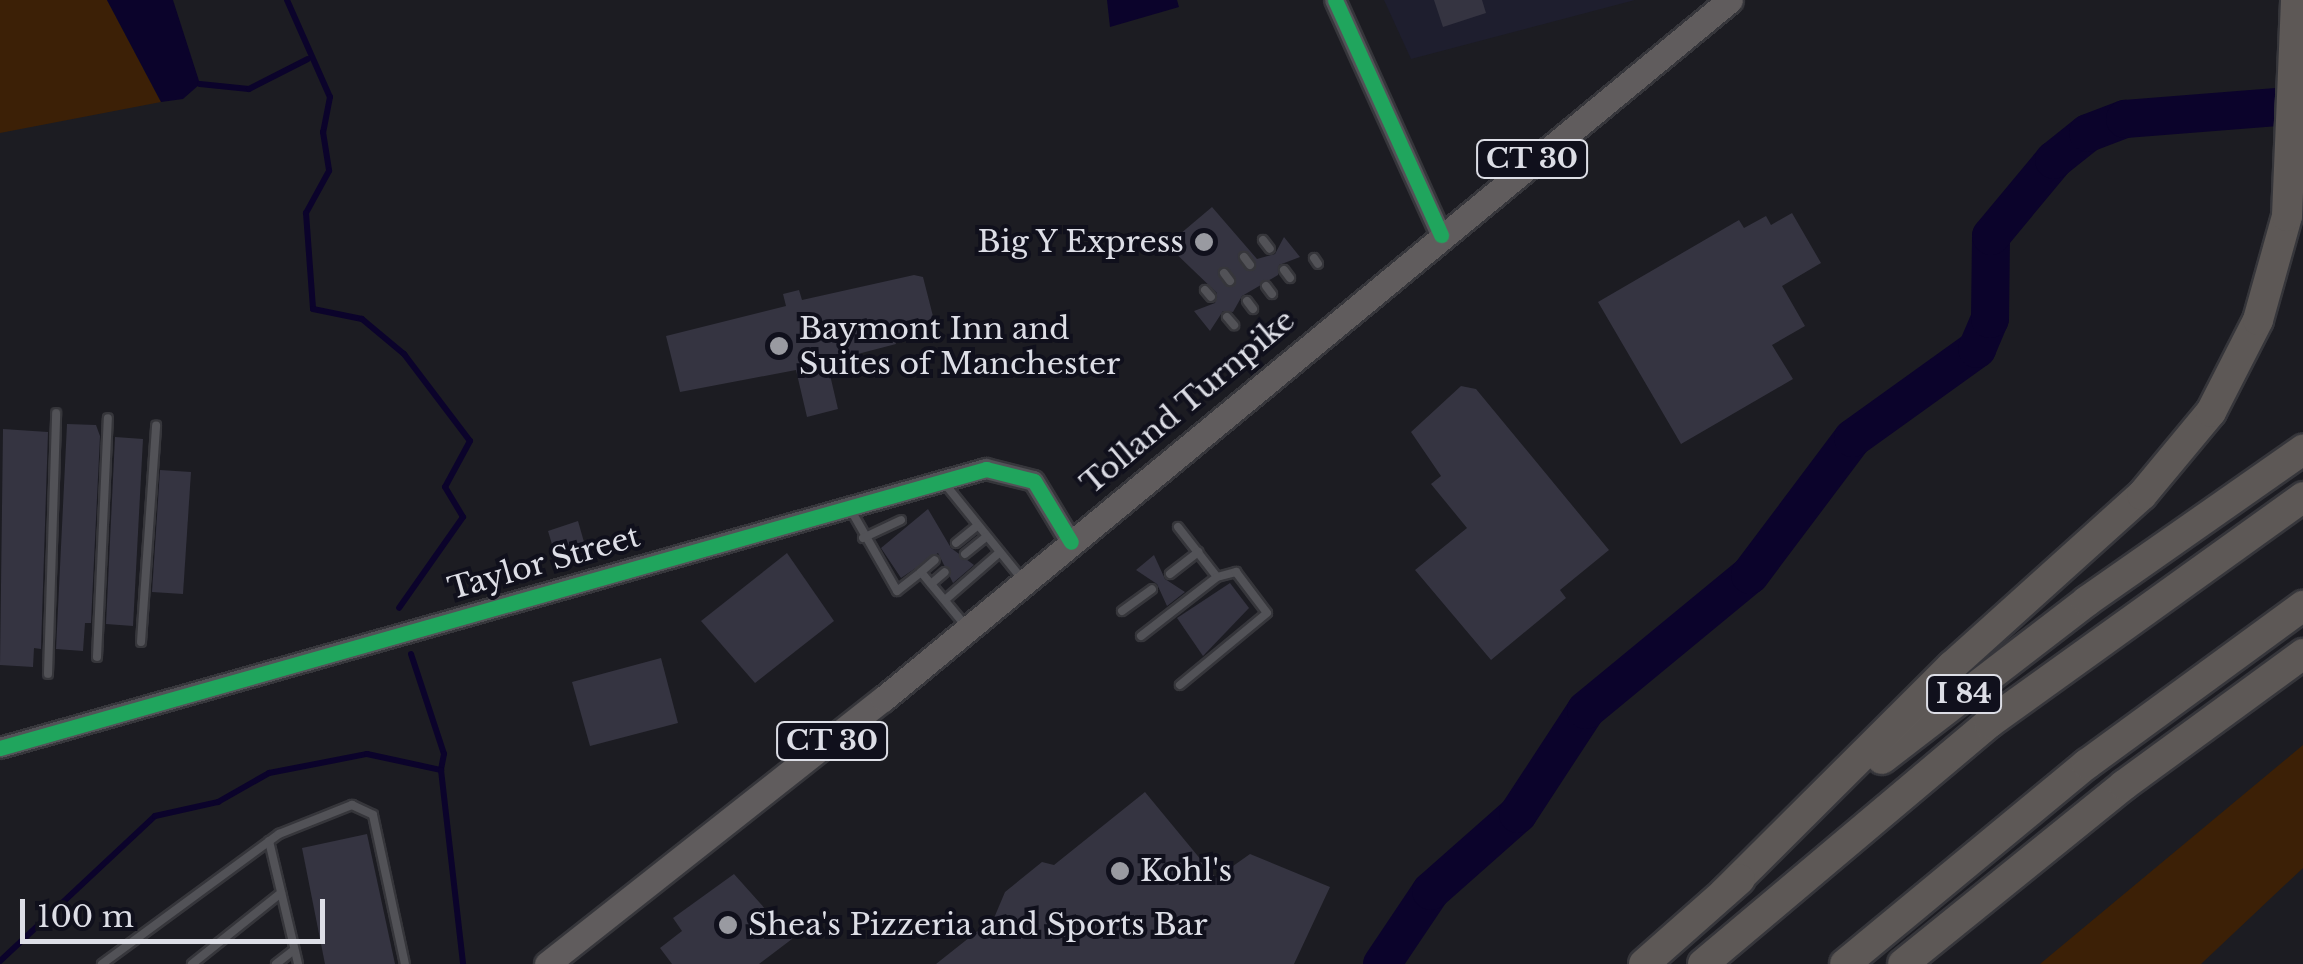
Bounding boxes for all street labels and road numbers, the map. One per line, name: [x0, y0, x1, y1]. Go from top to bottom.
road number: CT 30: [1474, 136, 1590, 182]
street label: Tolland Turnpike: [1074, 302, 1302, 502]
street label: Taylor Street: [444, 518, 644, 608]
road number: I 84: [1924, 671, 2004, 717]
road number: CT 30: [774, 718, 890, 764]

